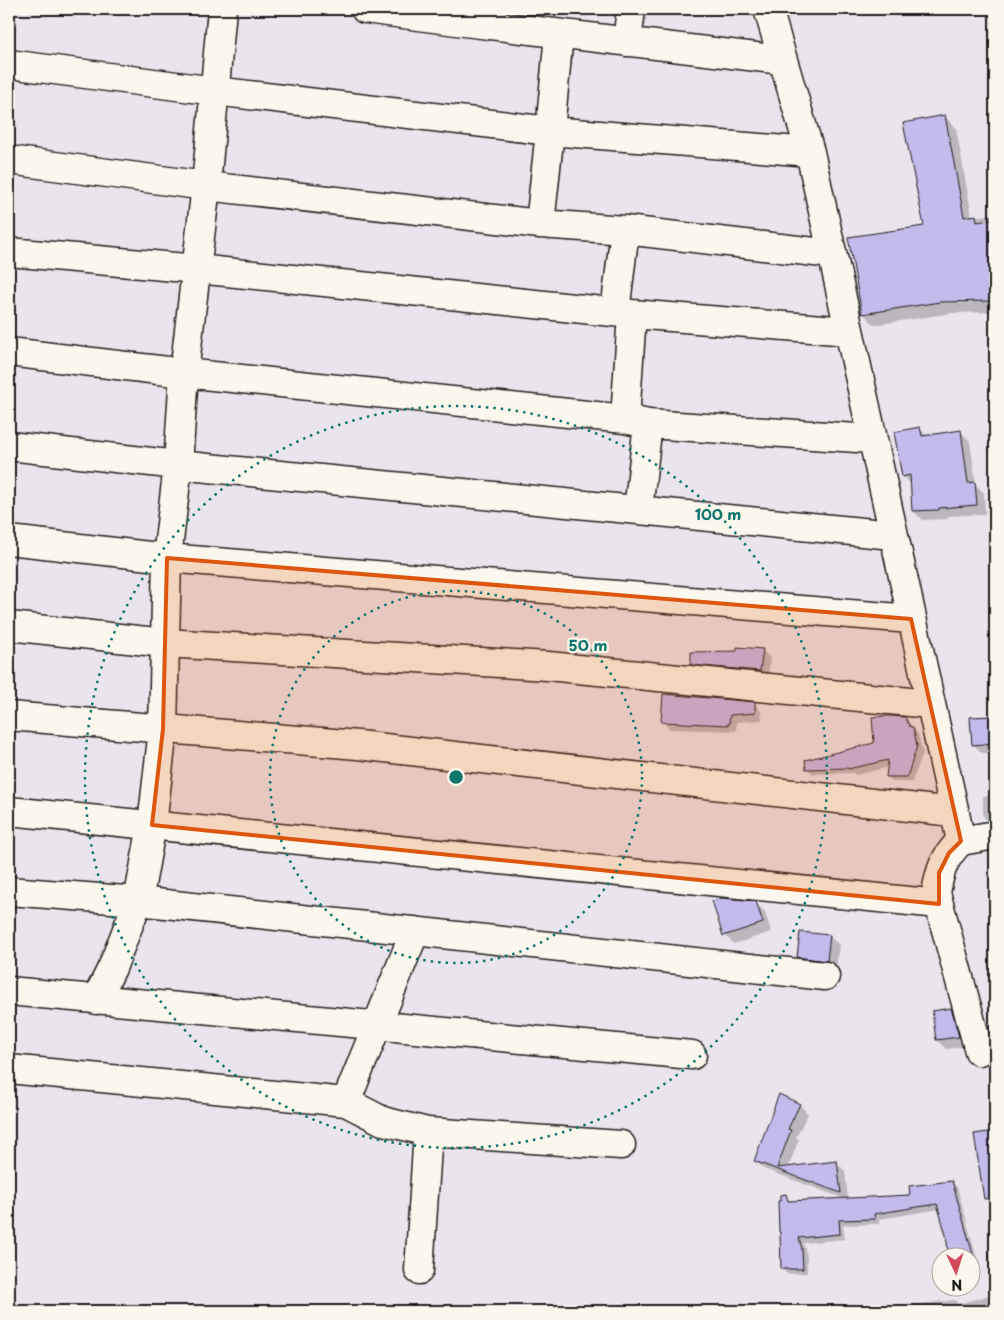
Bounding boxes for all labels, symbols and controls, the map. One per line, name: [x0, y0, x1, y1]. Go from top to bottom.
text: 100 m: [695, 502, 741, 525]
text: 50 m: [569, 633, 607, 656]
centre of rings: [447, 768, 465, 786]
north arrow: [932, 1248, 982, 1298]
text: N: [951, 1275, 963, 1296]

